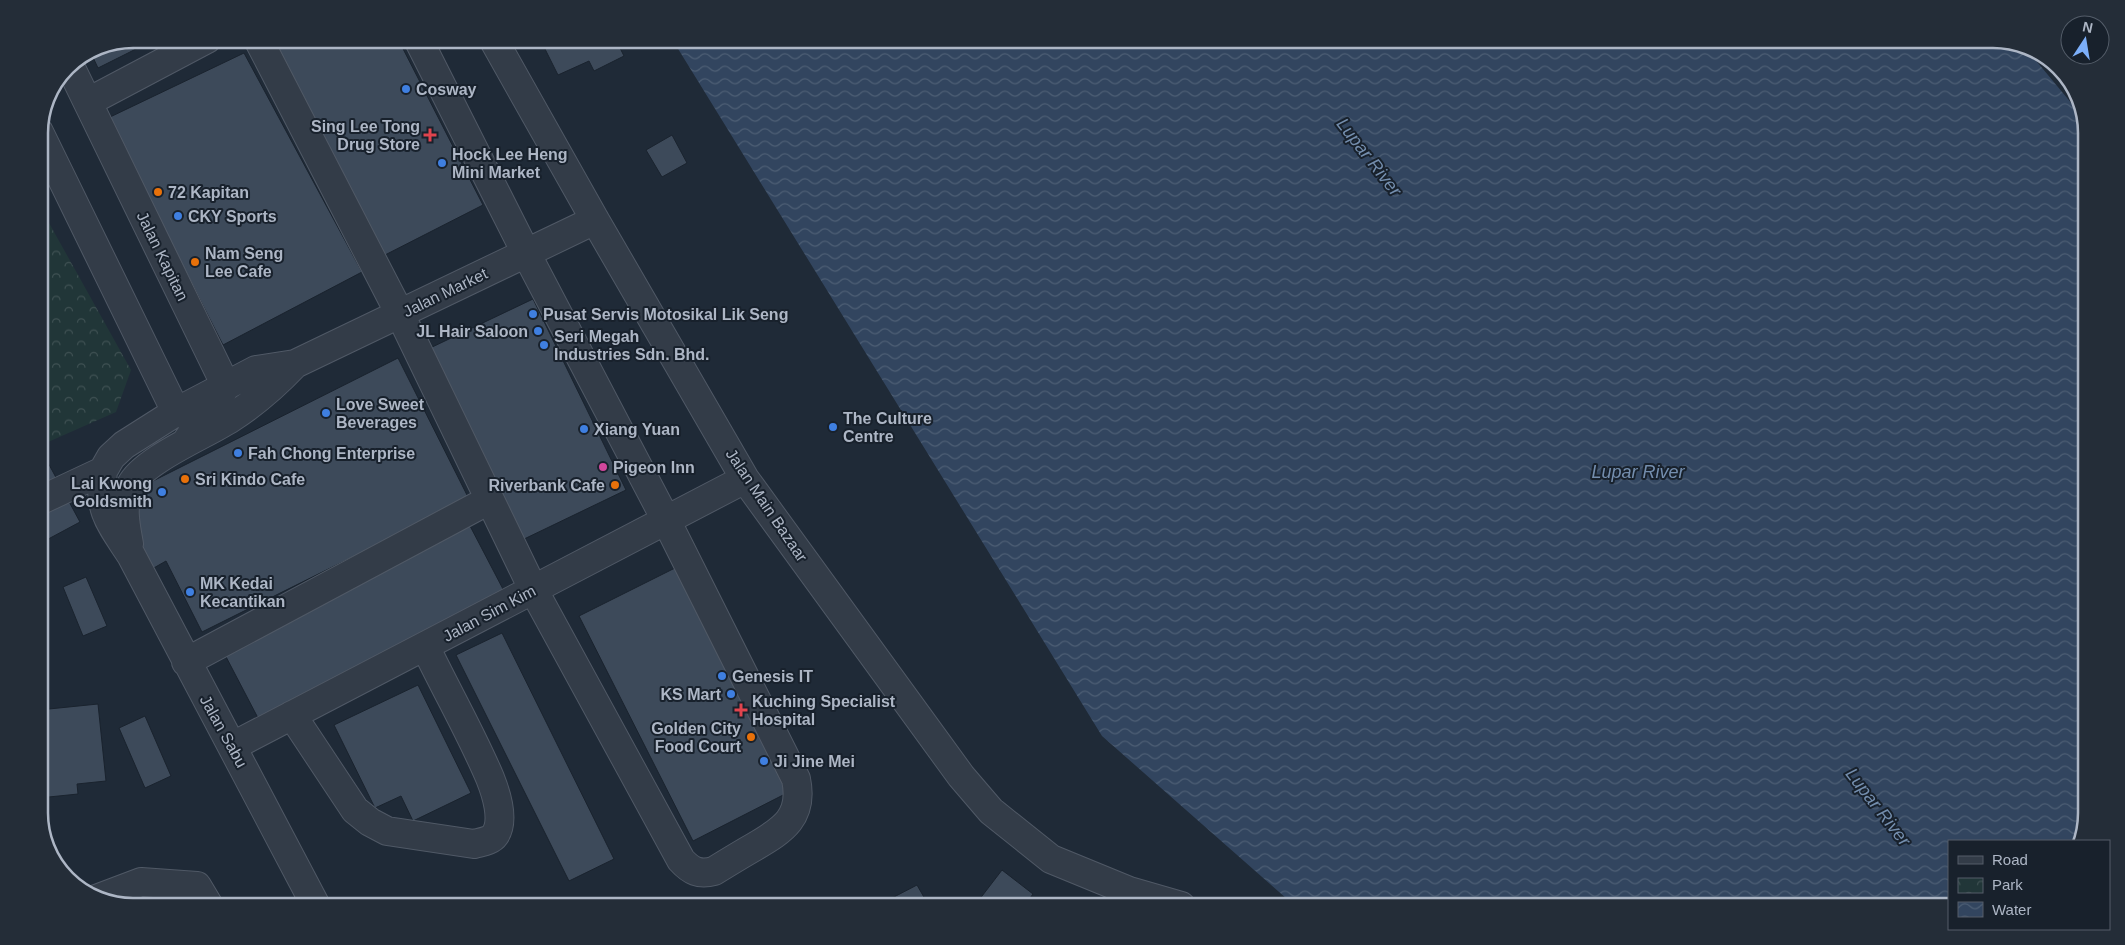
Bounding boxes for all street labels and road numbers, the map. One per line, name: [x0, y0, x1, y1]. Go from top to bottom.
street label: Jalan Kapitan: [134, 209, 191, 304]
street label: Jalan Market: [400, 264, 491, 320]
street label: Jalan Main Bazaar: [722, 446, 811, 566]
street label: Jalan Sim Kim: [440, 582, 538, 645]
street label: Jalan Sabu: [197, 692, 250, 770]

